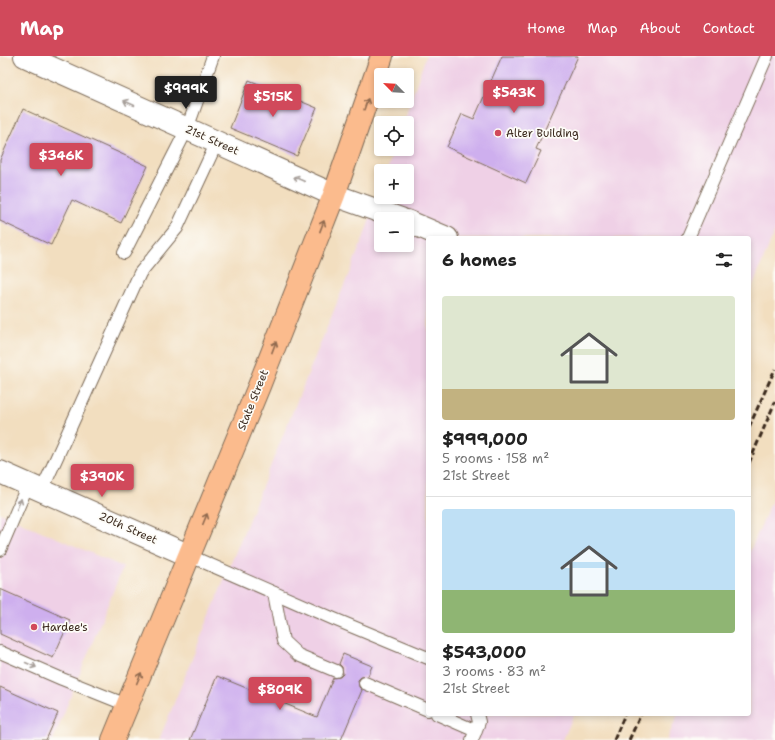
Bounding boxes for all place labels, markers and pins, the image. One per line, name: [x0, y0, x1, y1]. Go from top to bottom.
pin: $999K: [158, 76, 214, 110]
pin: $543K: [486, 80, 542, 114]
pin: $515K: [245, 84, 301, 118]
place label: Alter Building: [506, 126, 579, 141]
marker: Alter Building: [493, 128, 503, 138]
pin: $346K: [33, 143, 89, 177]
pin: $390K: [74, 464, 130, 498]
place label: Hardee's: [42, 620, 88, 635]
marker: Hardee's: [29, 622, 39, 632]
pin: $809K: [252, 677, 308, 711]

